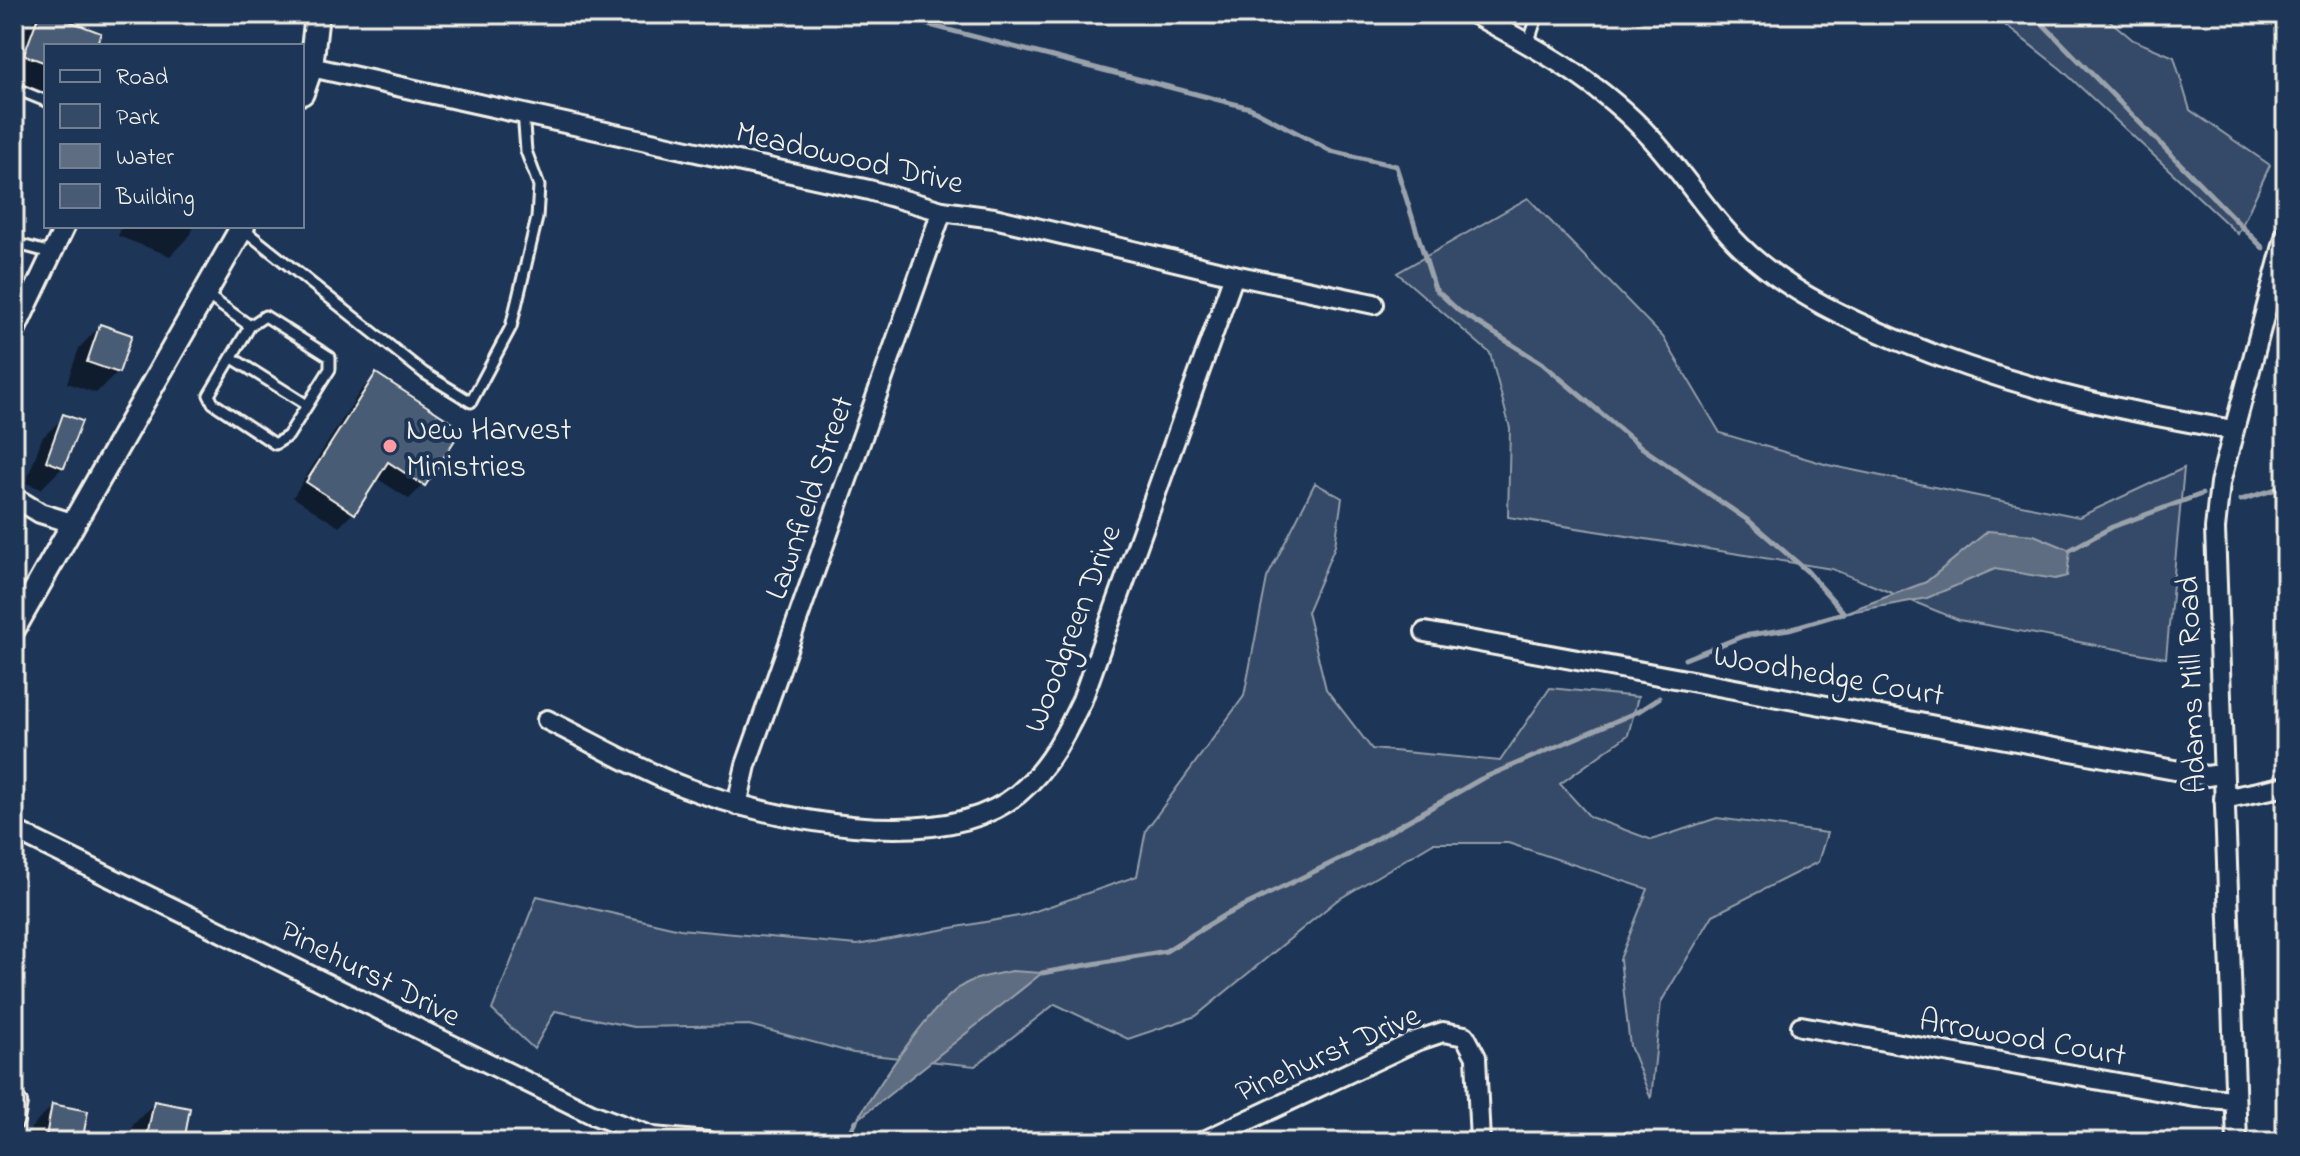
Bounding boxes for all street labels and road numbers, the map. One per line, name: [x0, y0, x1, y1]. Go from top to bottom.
street label: Meadowood Drive: [731, 110, 968, 209]
street label: Lawnfield Street: [754, 390, 868, 606]
street label: Woodgreen Drive: [1013, 518, 1136, 740]
street label: Adams Mill Road: [2166, 575, 2221, 794]
street label: Woodhedge Court: [1709, 634, 1948, 721]
street label: Pinehurst Drive: [271, 909, 469, 1041]
street label: Pinehurst Drive: [1229, 993, 1429, 1117]
street label: Arrowood Court: [1915, 998, 2130, 1081]

